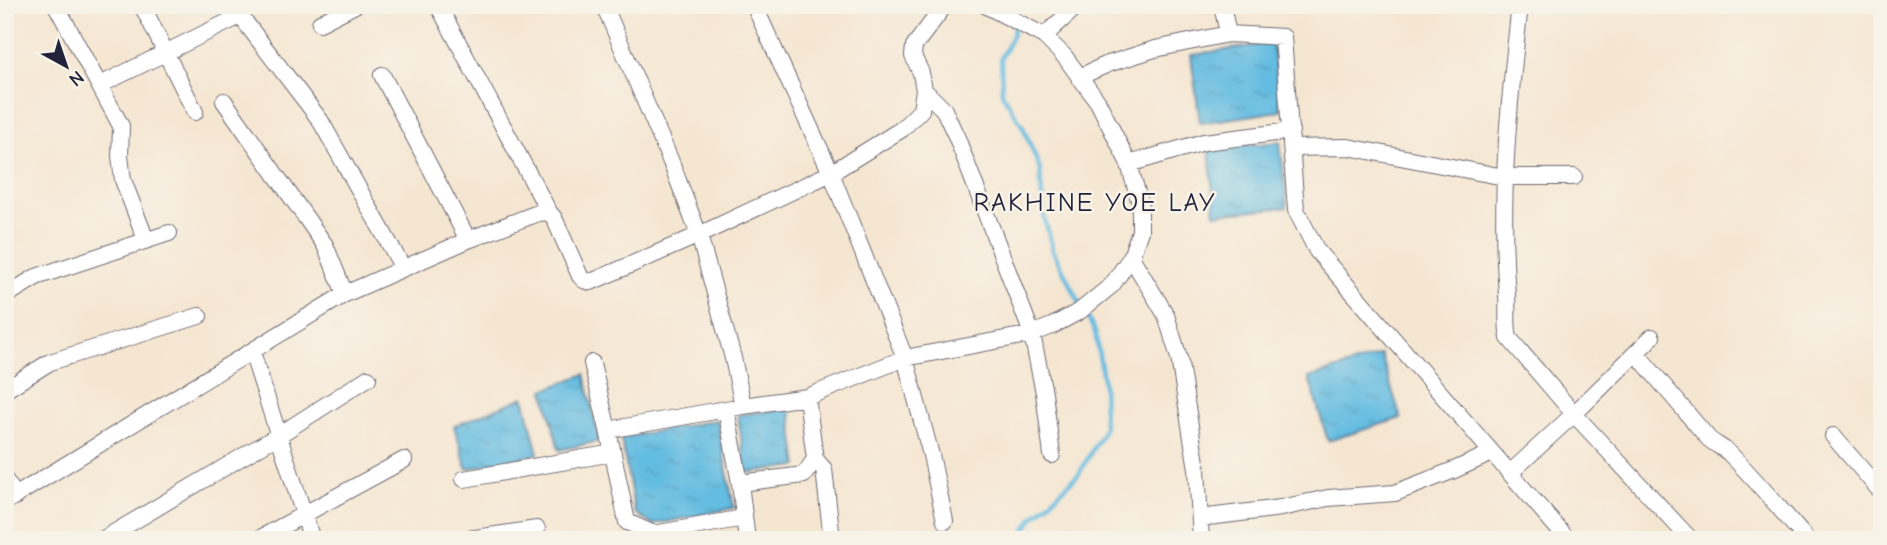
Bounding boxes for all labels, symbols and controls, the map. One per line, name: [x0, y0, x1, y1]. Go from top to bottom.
north arrow: [32, 32, 102, 102]
text: N: [64, 66, 88, 91]
district label: RAKHINE YOE LAY: [974, 188, 1216, 218]

